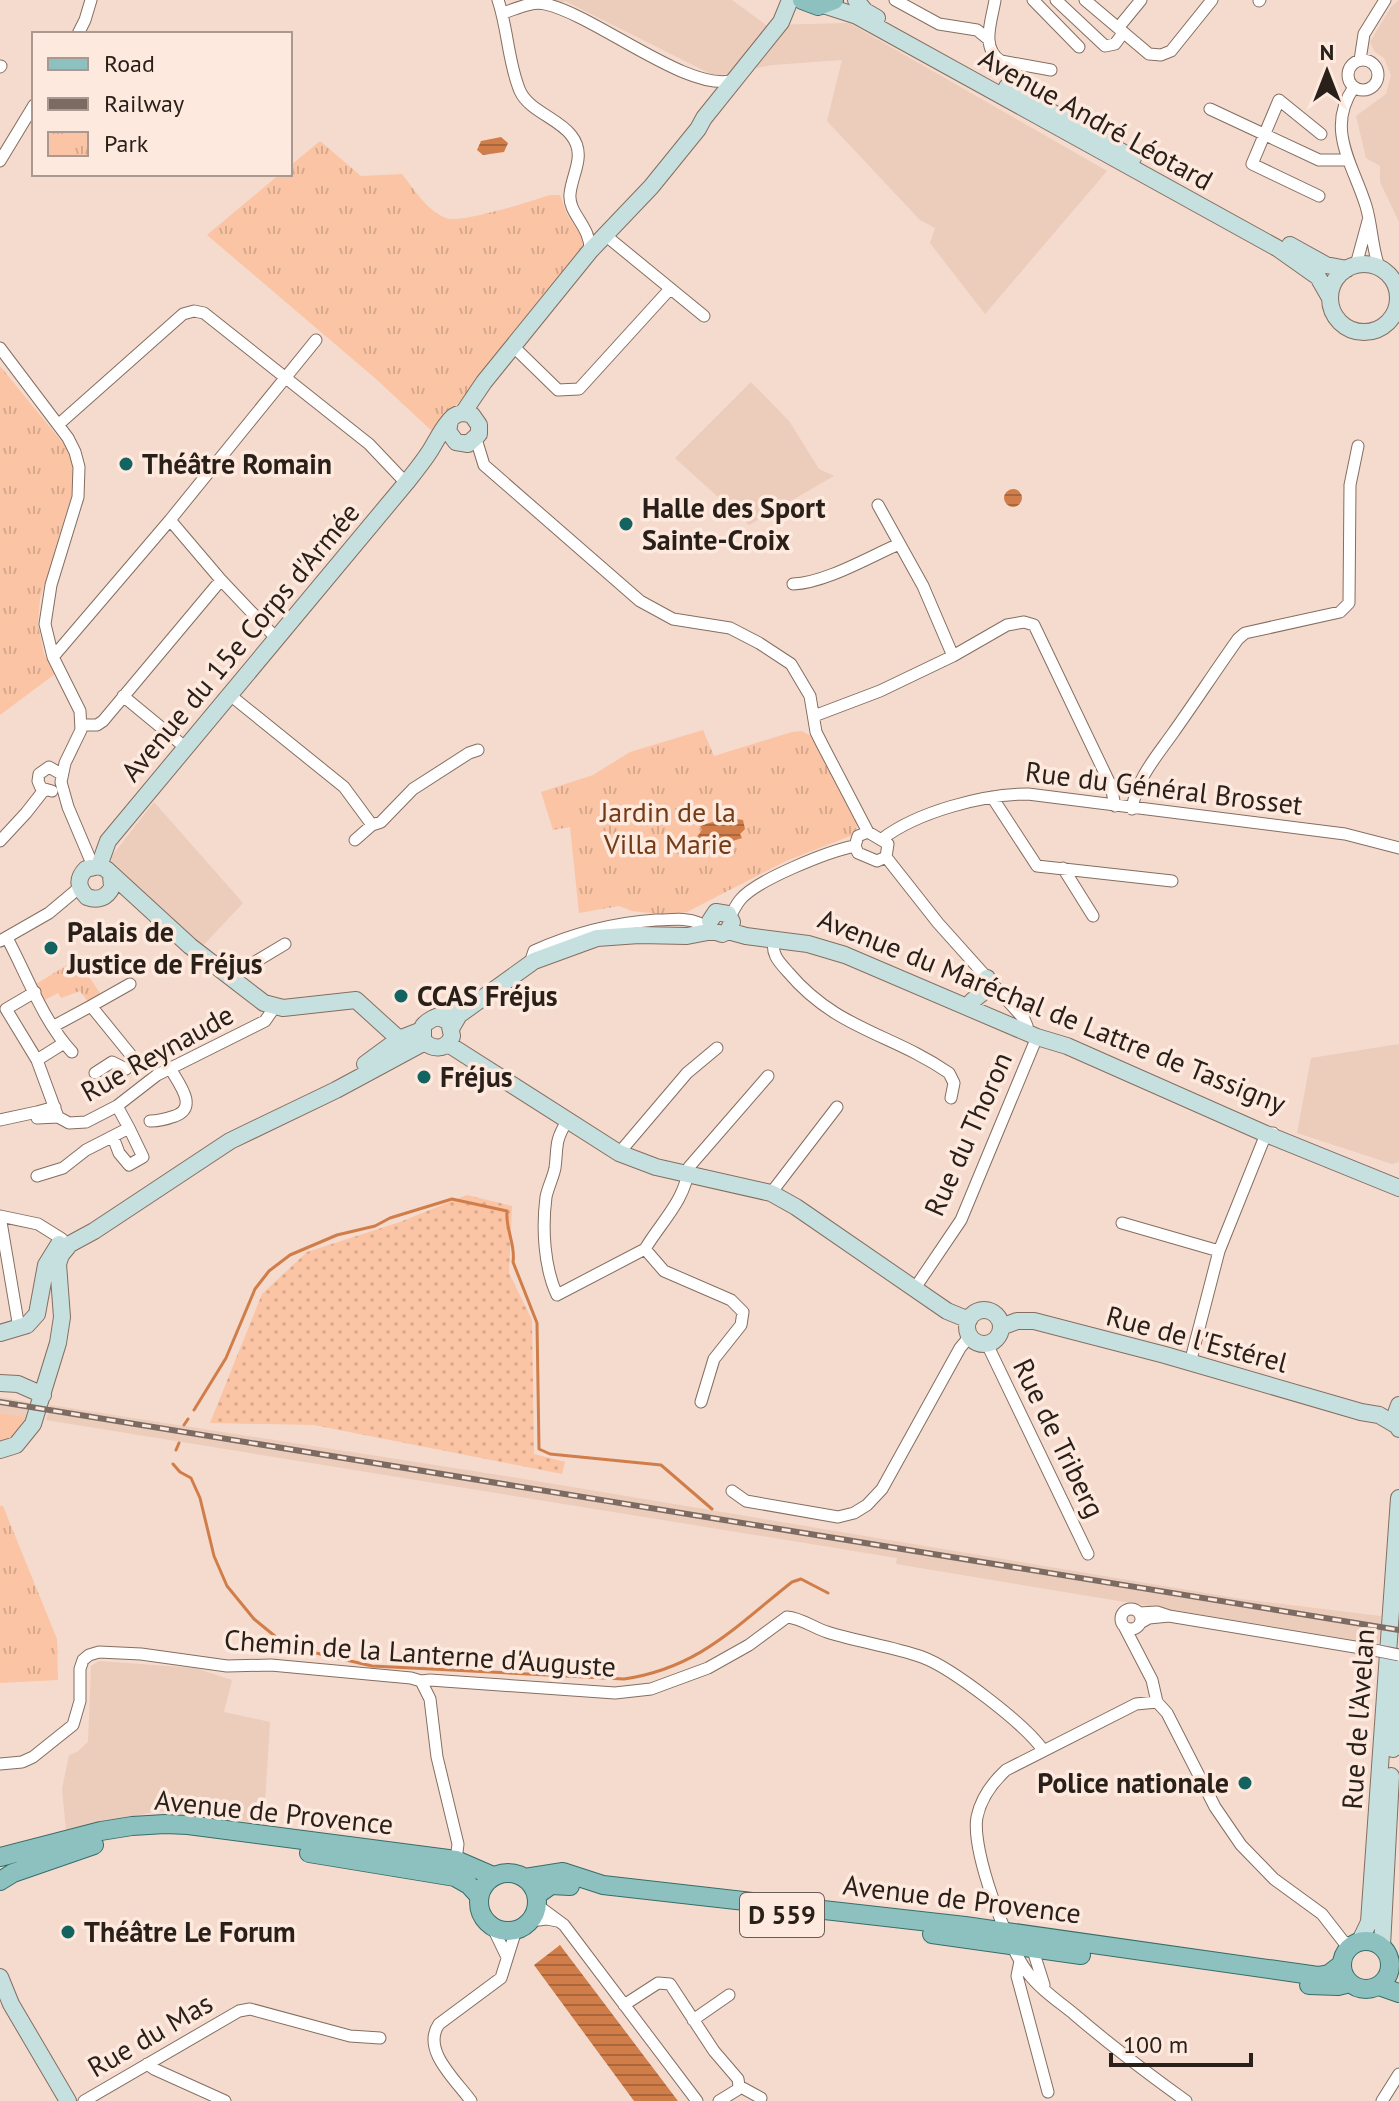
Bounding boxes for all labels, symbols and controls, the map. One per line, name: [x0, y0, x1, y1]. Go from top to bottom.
legend: [32, 32, 292, 176]
north arrow: [1287, 32, 1367, 112]
text: N: [1320, 38, 1334, 66]
street label: Avenue André Léotard: [973, 39, 1220, 198]
text: Road: [104, 48, 155, 79]
text: Railway: [104, 88, 184, 119]
text: Park: [104, 128, 149, 159]
place label: Théâtre Romain: [142, 445, 332, 482]
marker: Théâtre Romain: [117, 455, 135, 473]
place label: Halle des Sport Sainte-Croix: [642, 489, 826, 558]
street label: Avenue du 15e Corps d'Armée: [112, 494, 367, 789]
marker: Halle des Sport Sainte-Croix: [617, 515, 635, 533]
street label: Rue du Général Brosset: [1023, 752, 1305, 823]
park label: Jardin de la Villa Marie: [599, 793, 736, 862]
street label: Avenue du Maréchal de Lattre de Tassigny: [813, 900, 1291, 1122]
place label: Palais de Justice de Fréjus: [66, 913, 263, 982]
marker: Palais de Justice de Fréjus: [42, 939, 60, 957]
place label: CCAS Fréjus: [417, 977, 558, 1014]
marker: CCAS Fréjus: [392, 987, 410, 1005]
street label: Rue Reynaude: [74, 995, 240, 1110]
street label: Rue du Thoron: [915, 1046, 1020, 1222]
place label: Fréjus: [440, 1058, 513, 1095]
marker: Fréjus: [415, 1068, 433, 1086]
street label: Rue de l'Estérel: [1102, 1297, 1292, 1381]
street label: Rue de Triberg: [1005, 1352, 1114, 1523]
street label: Chemin de la Lanterne d'Auguste: [223, 1620, 617, 1685]
street label: Rue de l'Avelan: [1333, 1627, 1382, 1811]
place label: Police nationale: [1037, 1764, 1229, 1801]
marker: Police nationale: [1236, 1774, 1254, 1792]
street label: Avenue de Provence: [153, 1781, 395, 1842]
street label: Avenue de Provence: [841, 1866, 1083, 1931]
road number: D 559: [740, 1893, 824, 1937]
place label: Théâtre Le Forum: [84, 1913, 296, 1950]
marker: Théâtre Le Forum: [59, 1923, 77, 1941]
street label: Rue du Mas: [80, 1984, 219, 2085]
scale bar: [1111, 2017, 1251, 2067]
text: 100 m: [1123, 2029, 1188, 2060]

